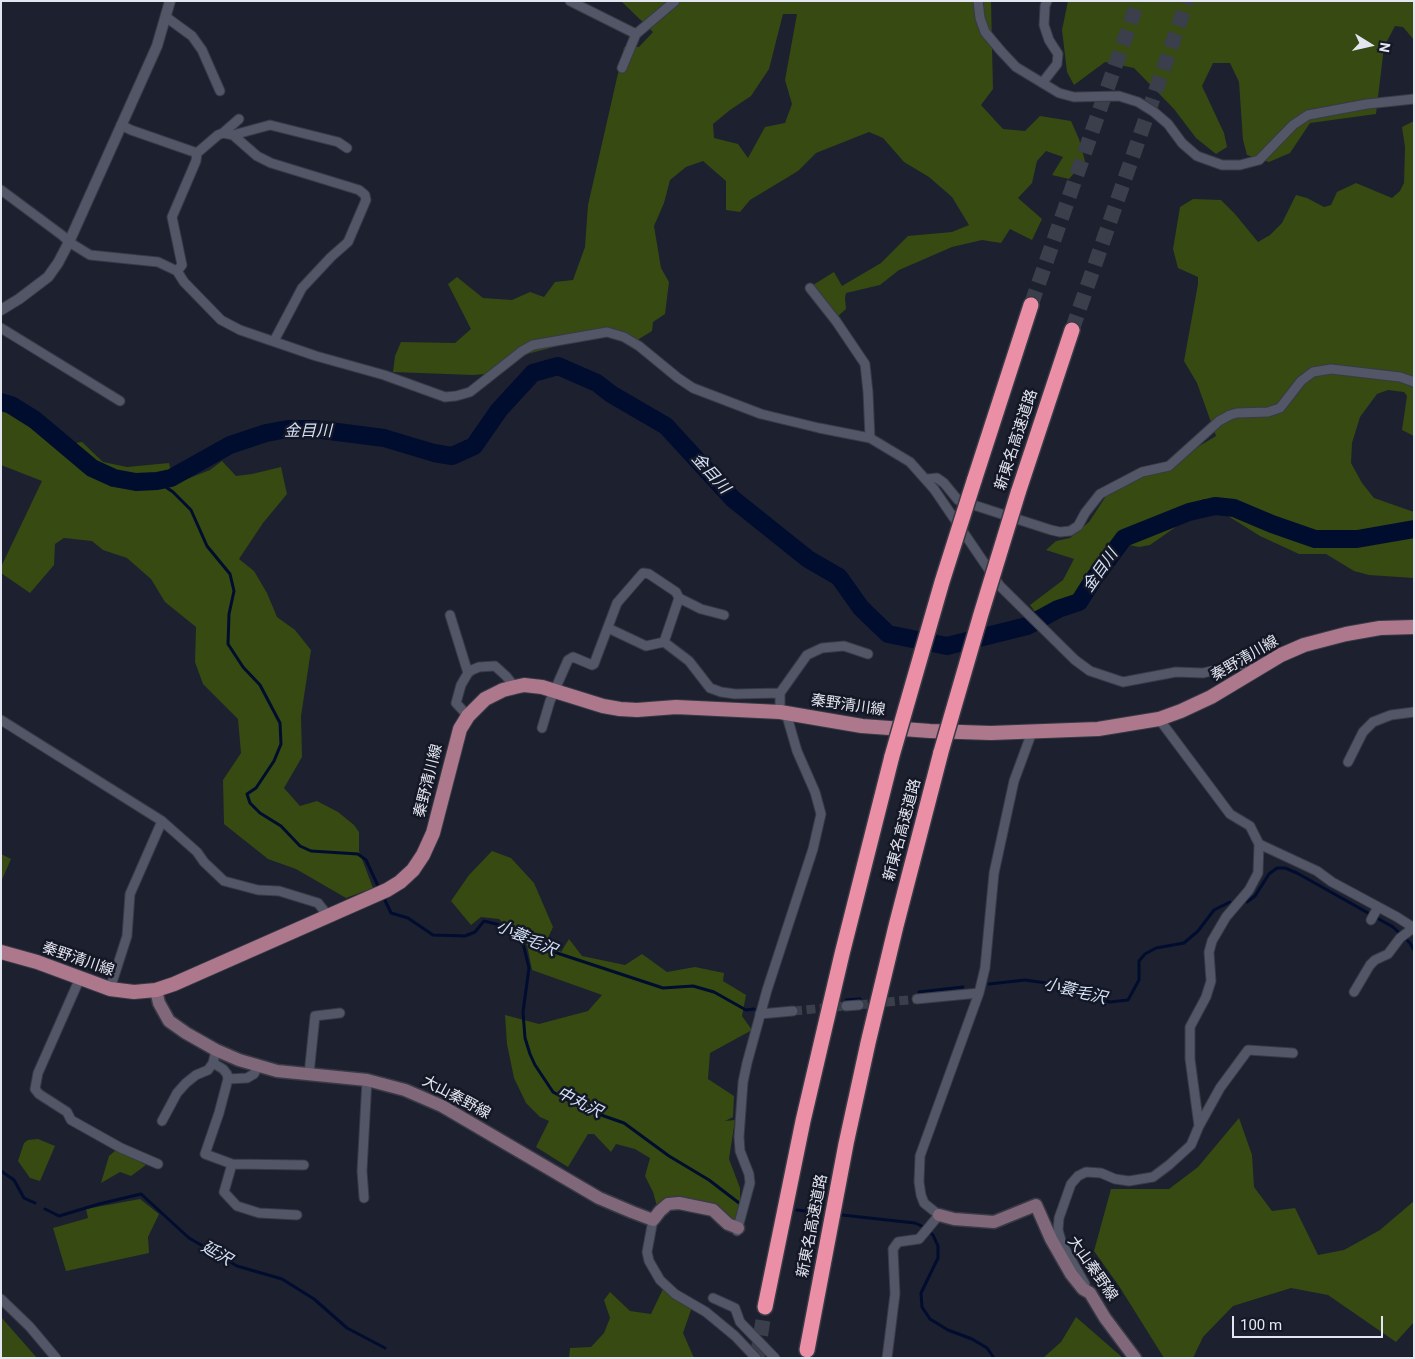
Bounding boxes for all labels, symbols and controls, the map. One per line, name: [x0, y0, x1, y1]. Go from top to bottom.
north arrow: [1345, 20, 1395, 70]
text: N: [1376, 41, 1394, 54]
street label: 新東名高速道路: [992, 387, 1042, 493]
water label: 金目川: [284, 422, 332, 442]
water label: 金目川: [687, 450, 733, 498]
water label: 金目川: [1079, 546, 1123, 596]
street label: 秦野清川線: [1208, 632, 1282, 686]
street label: 秦野清川線: [810, 692, 886, 720]
street label: 秦野清川線: [411, 742, 447, 820]
street label: 新東名高速道路: [881, 777, 925, 883]
water label: 小蓑毛沢: [493, 917, 559, 961]
street label: 秦野清川線: [40, 939, 116, 981]
water label: 小蓑毛沢: [1042, 975, 1108, 1009]
street label: 大山秦野線: [419, 1072, 493, 1124]
water label: 中丸沢: [553, 1084, 605, 1122]
street label: 新東名高速道路: [794, 1173, 832, 1279]
street label: 大山秦野線: [1063, 1233, 1121, 1305]
water label: 延沢: [197, 1238, 235, 1270]
scale bar: [1235, 1306, 1386, 1338]
text: 100 m: [1240, 1316, 1282, 1334]

